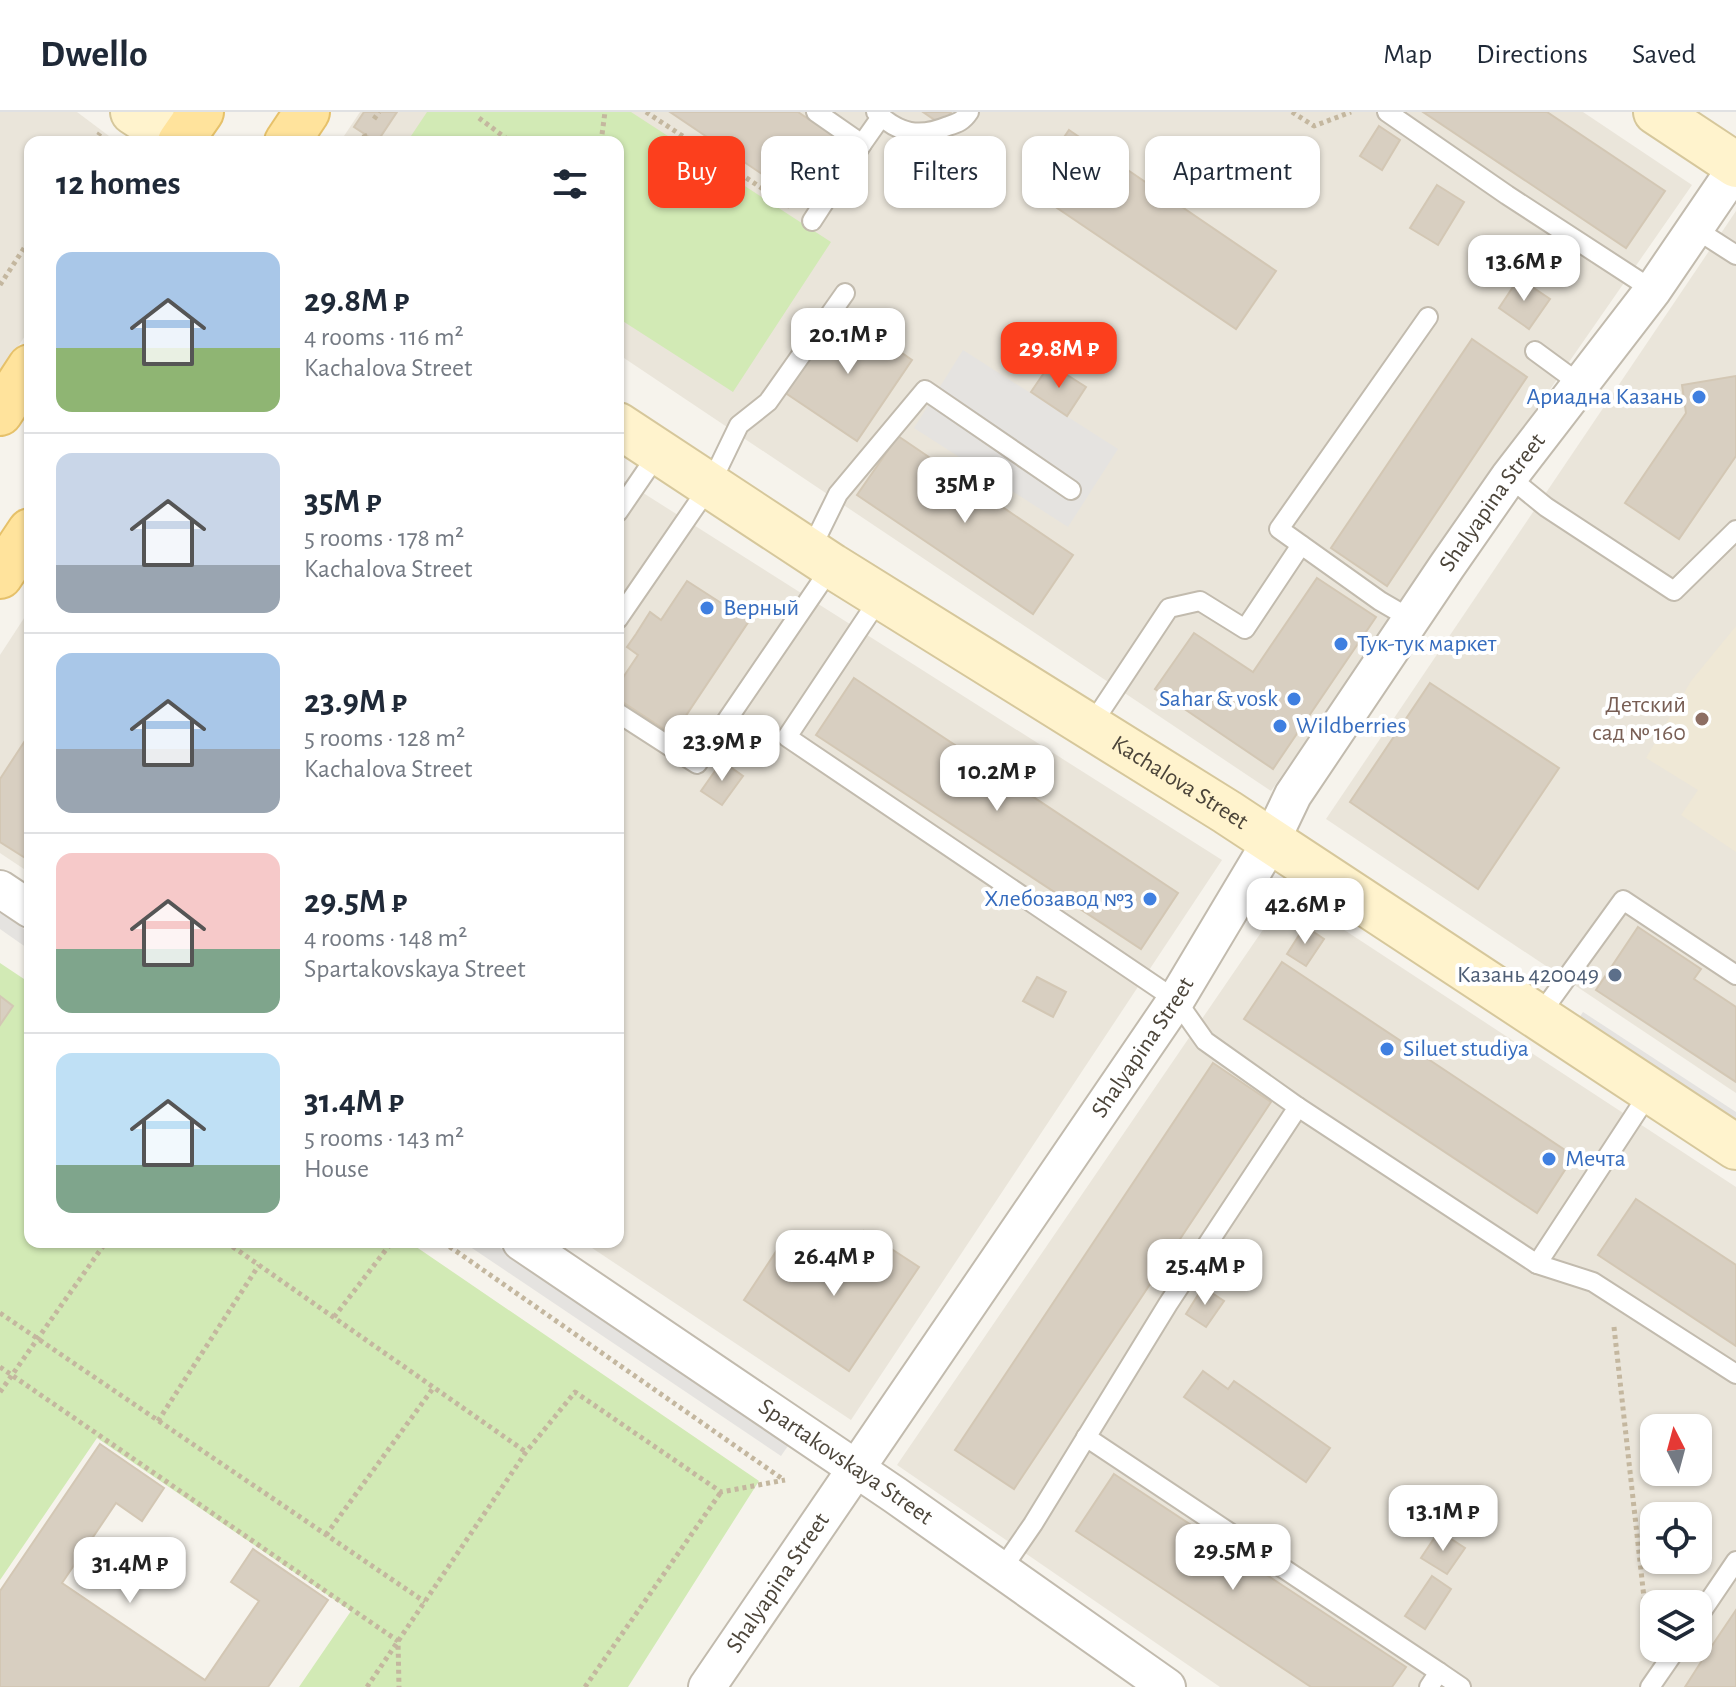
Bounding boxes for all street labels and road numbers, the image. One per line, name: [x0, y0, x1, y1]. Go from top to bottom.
street label: Shalyapina Street: [1435, 429, 1550, 576]
street label: Kachalova Street: [1107, 731, 1252, 834]
street label: Shalyapina Street: [1087, 973, 1199, 1122]
street label: Spartakovskaya Street: [754, 1394, 937, 1530]
street label: Shalyapina Street: [722, 1508, 834, 1657]

